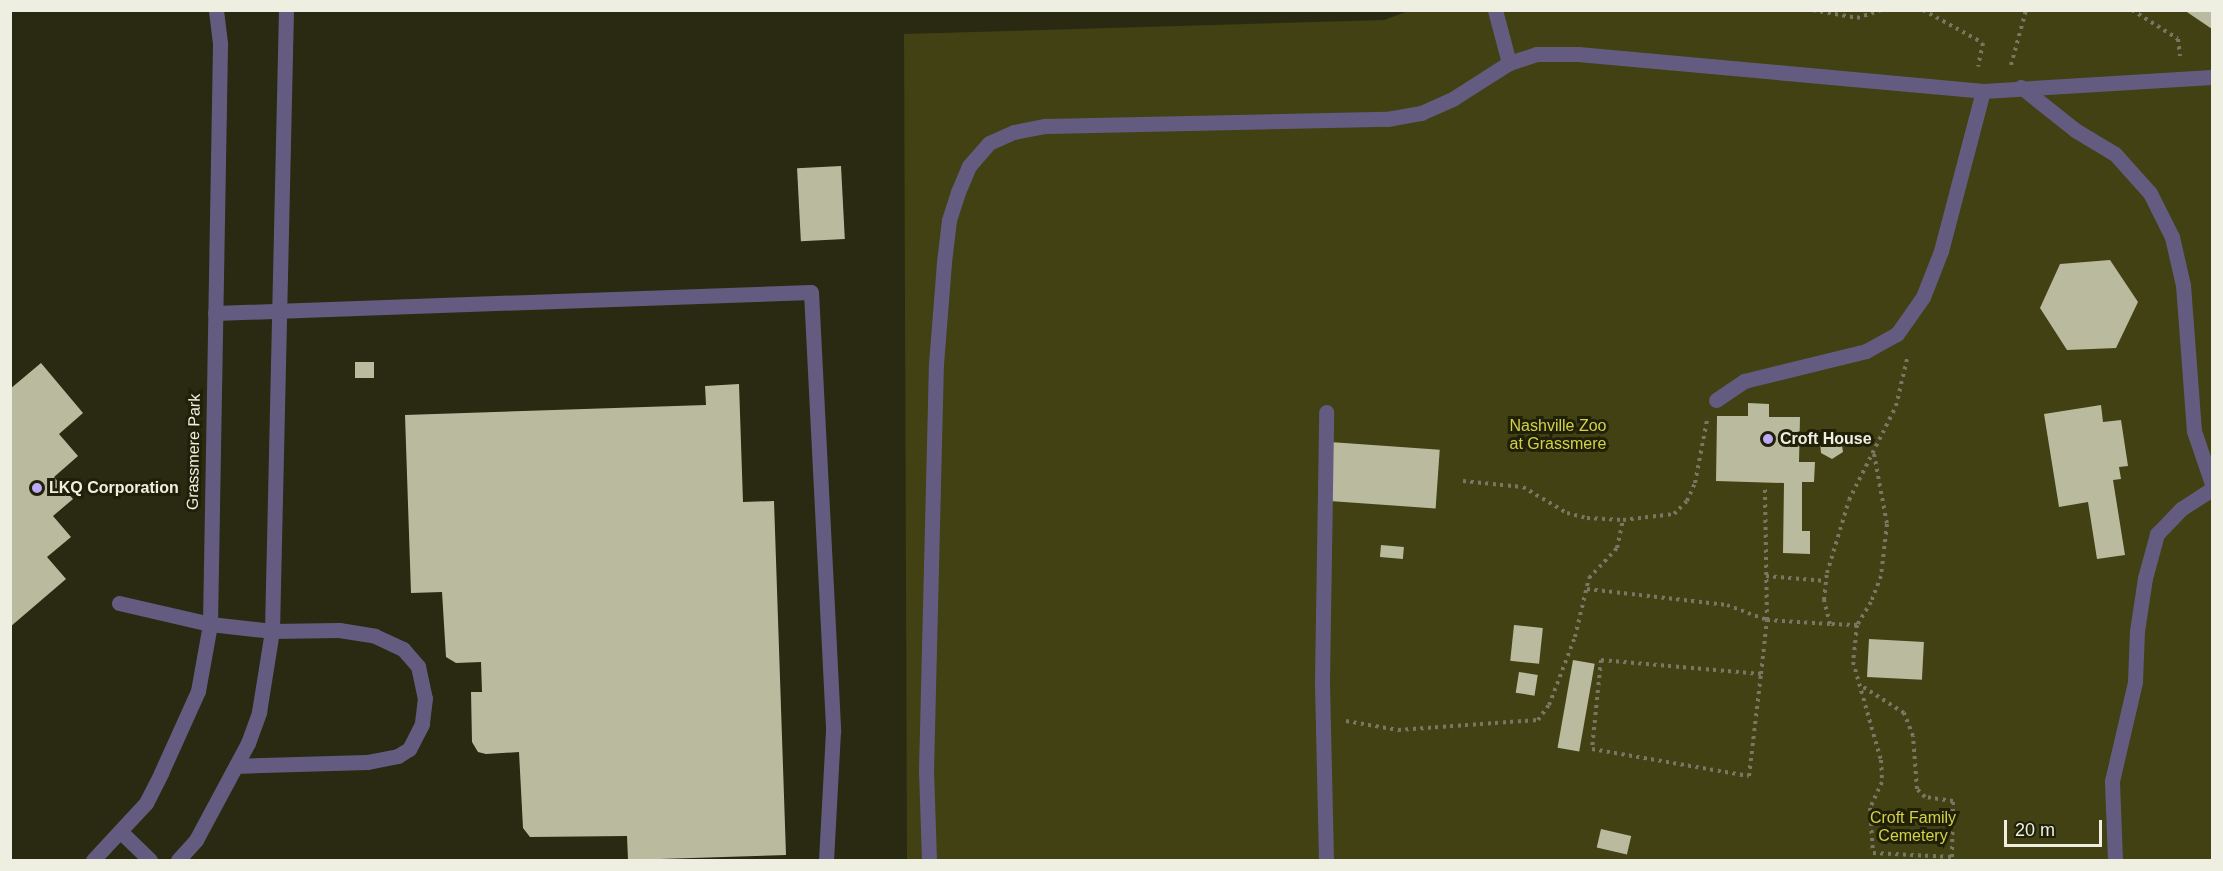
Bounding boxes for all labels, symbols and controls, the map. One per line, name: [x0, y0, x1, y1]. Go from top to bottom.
street label: Grassmere Park: [183, 394, 205, 510]
park label: Nashville Zoo at Grassmere: [1510, 416, 1606, 454]
place label: Croft House: [1780, 429, 1872, 449]
marker: Croft House: [1761, 432, 1775, 446]
place label: LKQ Corporation: [49, 478, 179, 498]
marker: LKQ Corporation: [30, 481, 44, 495]
park label: Croft Family Cemetery: [1870, 808, 1956, 846]
scale bar: [2007, 808, 2104, 846]
text: 20 m: [2015, 820, 2055, 840]

